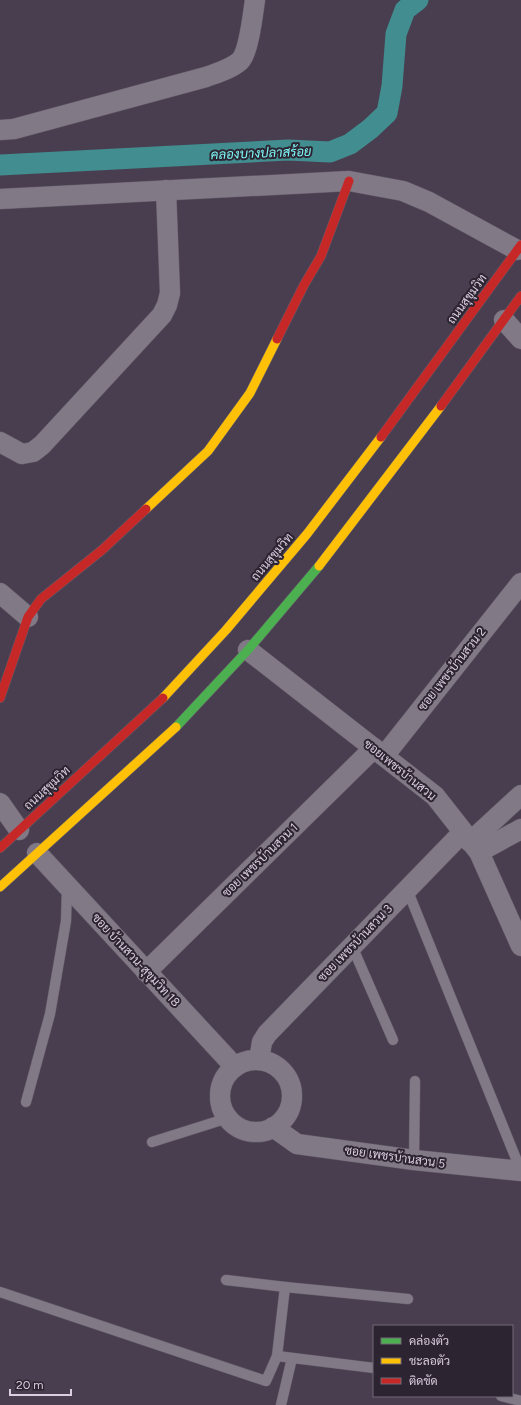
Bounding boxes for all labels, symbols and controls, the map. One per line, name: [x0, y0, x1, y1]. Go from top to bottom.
water label: คลองบางปลาสร้อย: [210, 143, 312, 162]
street label: ถนนสุขุมวิท: [444, 272, 491, 328]
street label: ถนนสุขุมวิท: [248, 530, 297, 585]
street label: ซอย เพชรบ้านสวน 2: [415, 625, 489, 713]
street label: ซอยเพชรบ้านสวน: [361, 737, 439, 804]
street label: ถนนสุขุมวิท: [21, 763, 74, 814]
street label: ซอย เพชรบ้านสวน 1: [219, 820, 301, 900]
street label: ซอย เพชรบ้านสวน 3: [315, 902, 395, 984]
street label: ซอย บ้านสวน-สุขุมวิท 18: [88, 911, 183, 1011]
street label: ซอย เพชรบ้านสวน 5: [344, 1143, 446, 1171]
legend: [373, 1325, 513, 1397]
text: คล่องตัว: [409, 1334, 449, 1348]
text: ชะลอตัว: [409, 1354, 450, 1368]
scale bar: [10, 1371, 71, 1397]
text: ติดขัด: [409, 1374, 438, 1388]
text: 20 m: [16, 1378, 44, 1392]

